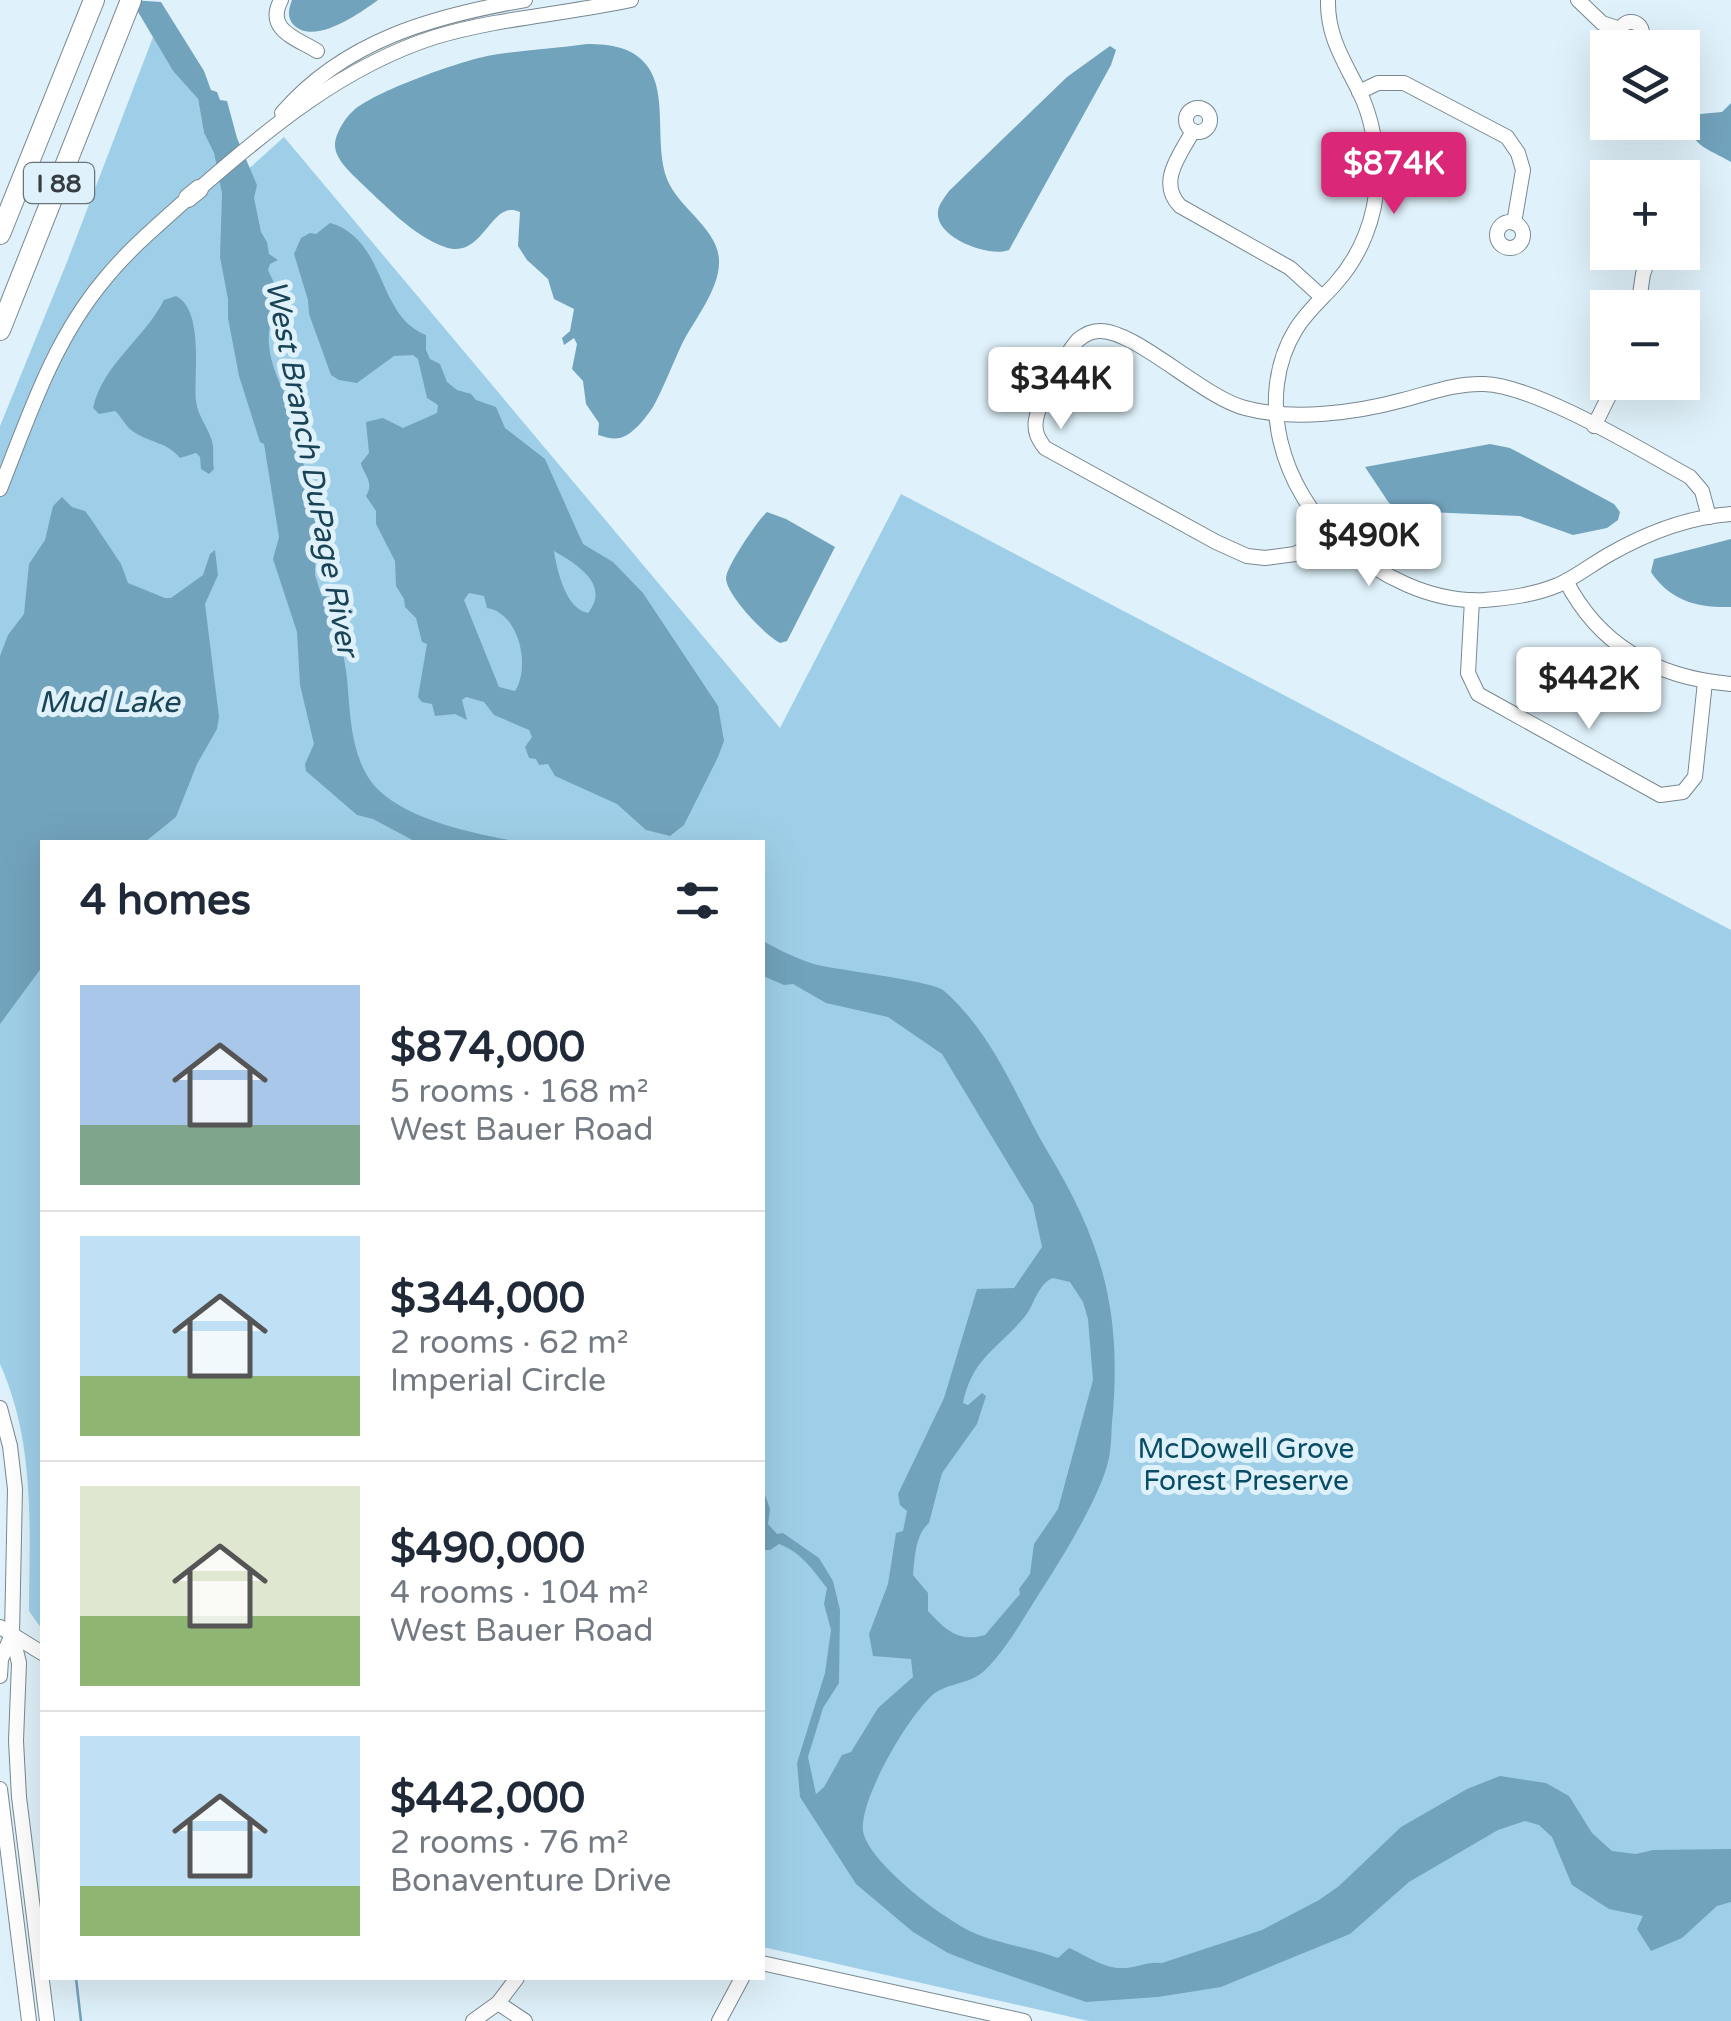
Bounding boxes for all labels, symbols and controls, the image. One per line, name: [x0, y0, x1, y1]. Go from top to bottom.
map controls: [1590, 30, 1700, 400]
button: layers: [1590, 30, 1700, 140]
pin: $874K: [1324, 132, 1464, 217]
text: $874K: [1343, 145, 1445, 183]
button: +: [1590, 160, 1700, 270]
road number: I 88: [24, 163, 94, 203]
water label: West Branch DuPage River: [257, 277, 367, 663]
button: −: [1590, 290, 1700, 400]
pin: $344K: [991, 347, 1131, 432]
text: $344K: [1010, 360, 1112, 398]
pin: $490K: [1299, 504, 1439, 589]
text: $490K: [1318, 517, 1420, 555]
pin: $442K: [1519, 647, 1659, 732]
text: $442K: [1538, 660, 1640, 698]
water label: Mud Lake: [39, 684, 181, 721]
icon: filters: [670, 873, 725, 928]
text: 4 homes: [80, 875, 251, 926]
text: $874,000: [390, 1022, 585, 1073]
icon: home: [160, 1025, 280, 1145]
text: 5 rooms · 168 m²: [390, 1073, 649, 1111]
text: West Bauer Road: [390, 1111, 653, 1149]
text: $344,000: [390, 1273, 585, 1324]
icon: home: [160, 1276, 280, 1396]
text: 2 rooms · 62 m²: [390, 1324, 629, 1362]
text: Imperial Circle: [390, 1362, 606, 1400]
park label: McDowell Grove Forest Preserve: [1138, 1432, 1354, 1498]
text: $490,000: [390, 1523, 585, 1574]
icon: home: [160, 1526, 280, 1646]
text: 4 rooms · 104 m²: [390, 1574, 649, 1612]
text: West Bauer Road: [390, 1612, 653, 1650]
text: $442,000: [390, 1773, 585, 1824]
icon: home: [160, 1776, 280, 1896]
text: 2 rooms · 76 m²: [390, 1824, 629, 1862]
text: Bonaventure Drive: [390, 1862, 671, 1900]

